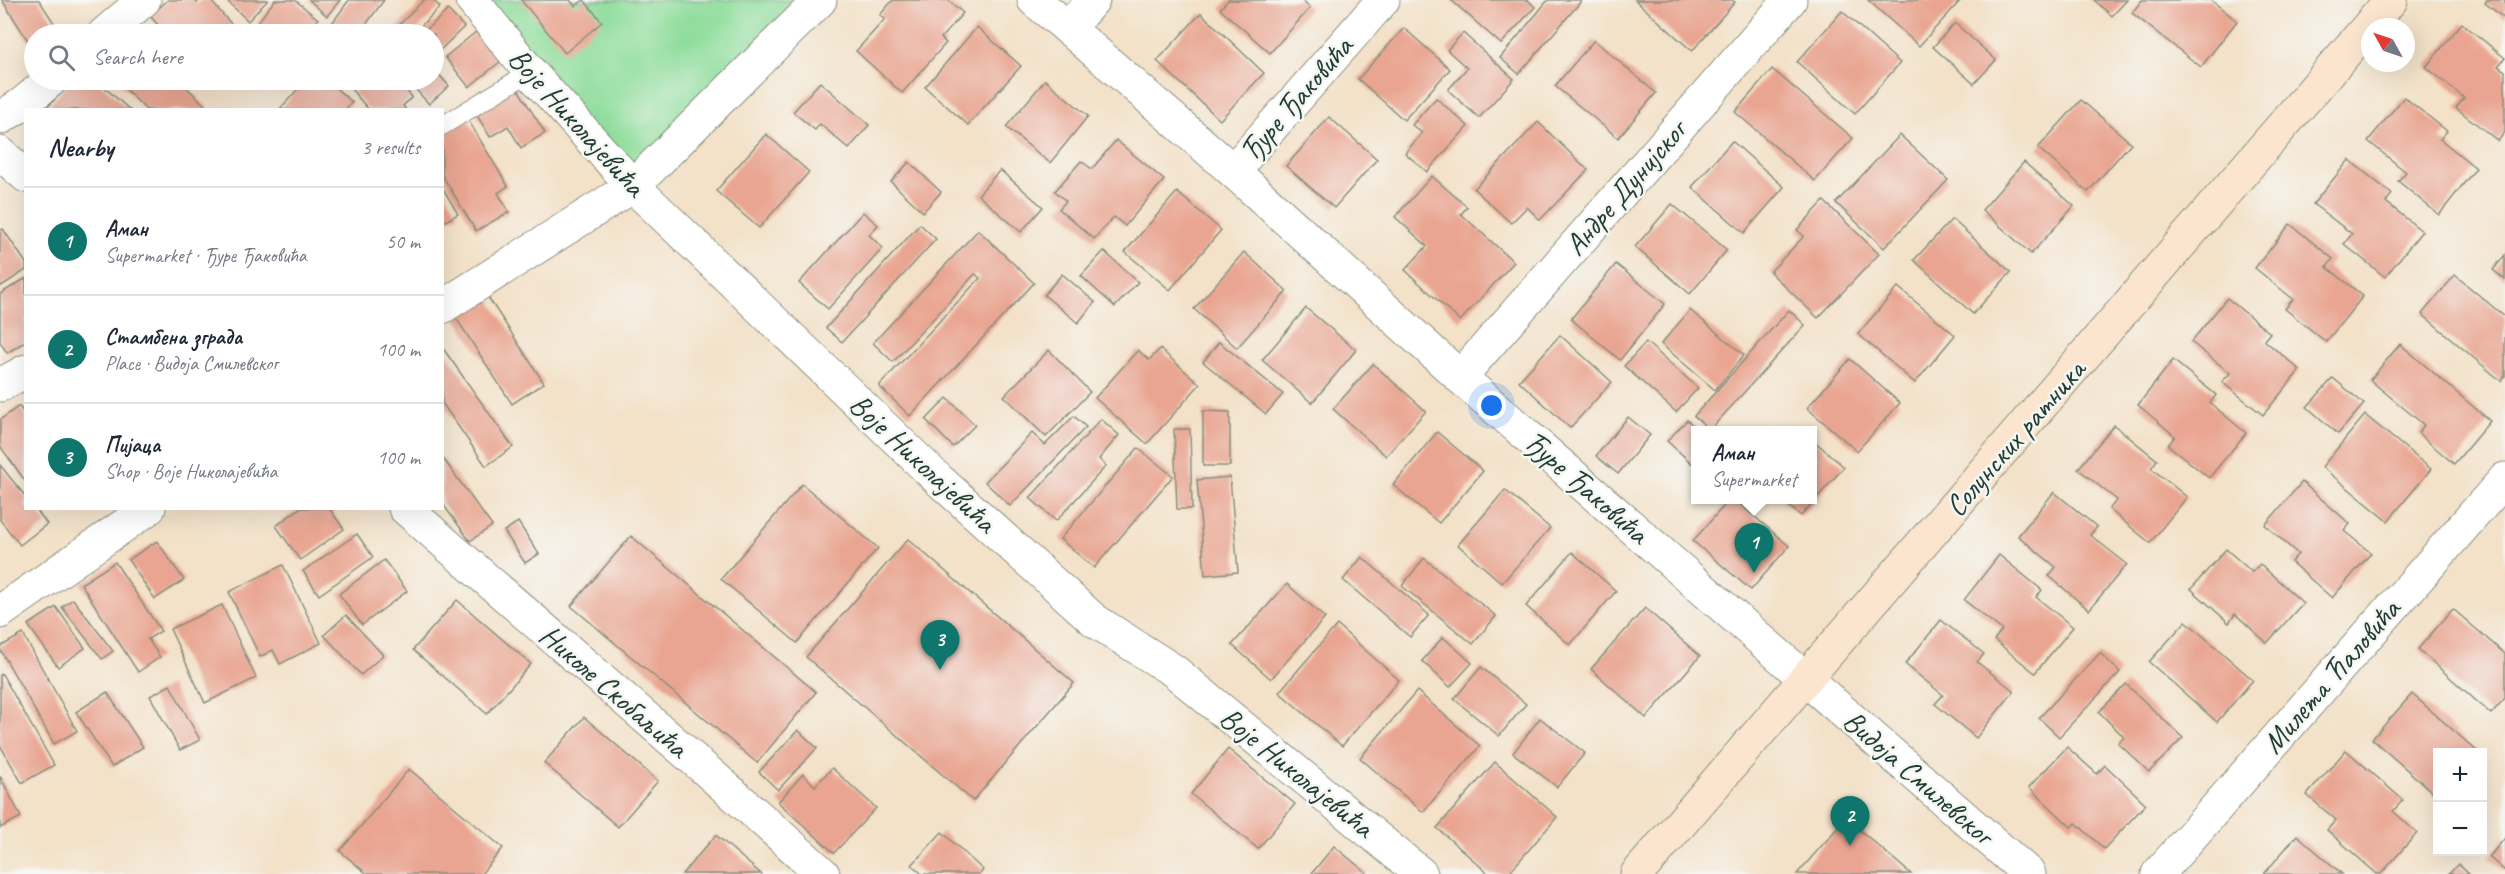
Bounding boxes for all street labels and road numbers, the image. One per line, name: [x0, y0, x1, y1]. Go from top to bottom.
street label: Ђуре Ђаковића: [1231, 27, 1362, 170]
street label: Воје Николајевића: [500, 40, 655, 206]
street label: Андре Дунијског: [1556, 110, 1697, 263]
street label: Солунских ратника: [1937, 350, 2095, 524]
street label: Воје Николајевића: [842, 385, 1006, 542]
street label: Ђуре Ђаковића: [1515, 422, 1658, 553]
street label: Милета Ћаловића: [2254, 590, 2410, 761]
street label: Николе Скобаљића: [532, 616, 698, 767]
street label: Воје Николајевића: [1212, 698, 1383, 847]
street label: Видоја Смилевског: [1835, 702, 2004, 855]

